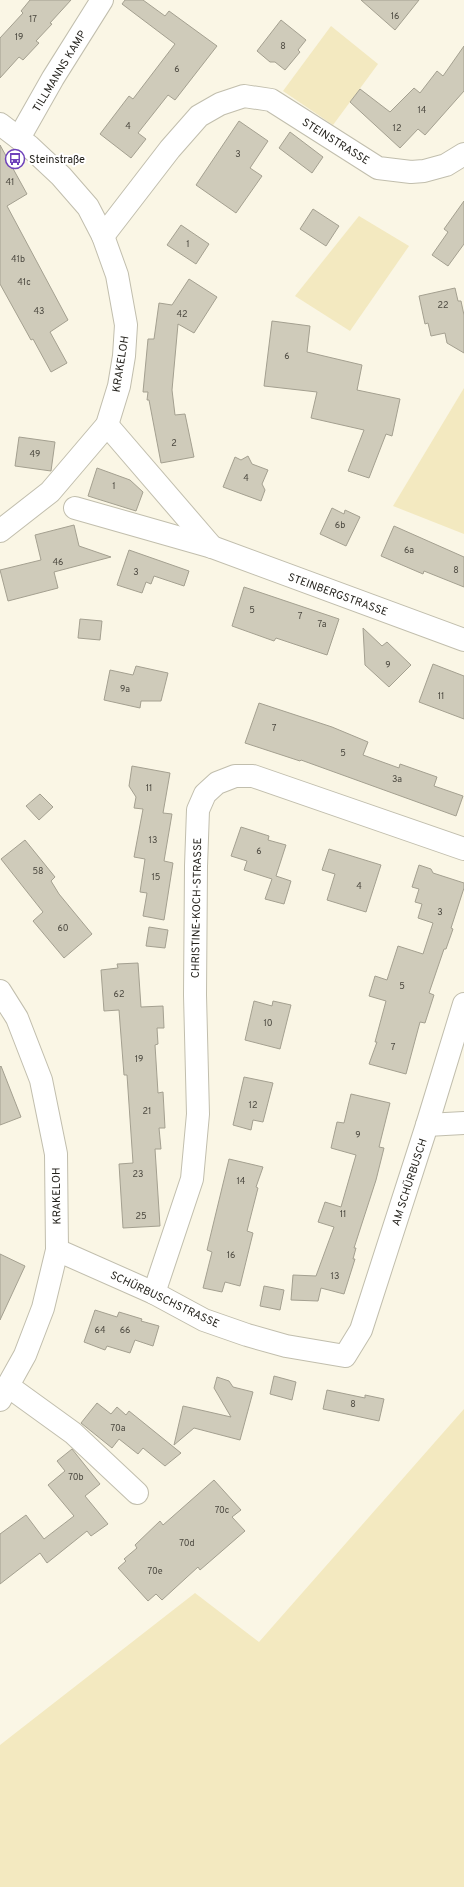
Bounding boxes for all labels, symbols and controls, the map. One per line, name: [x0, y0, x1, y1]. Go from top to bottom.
house number: 16: [391, 11, 399, 22]
house number: 17: [29, 14, 37, 25]
street label: TILLMANNS KAMP: [30, 28, 90, 115]
house number: 19: [15, 32, 23, 43]
house number: 8: [280, 41, 286, 52]
house number: 6: [174, 64, 180, 75]
house number: 14: [418, 105, 427, 116]
street label: STEINSTRASSE: [299, 116, 372, 168]
house number: 4: [125, 121, 131, 132]
house number: 12: [393, 123, 401, 134]
bus stop icon: Steinstraße: [4, 148, 26, 170]
house number: 3: [235, 149, 241, 160]
place label: Steinstraße: [29, 153, 85, 167]
house number: 41: [6, 177, 14, 188]
house number: 1: [186, 239, 190, 250]
house number: 41b: [11, 254, 25, 265]
house number: 41c: [17, 277, 31, 288]
house number: 22: [437, 300, 449, 311]
house number: 43: [33, 306, 45, 317]
house number: 42: [176, 309, 188, 320]
street label: KRAKELOH: [110, 335, 132, 393]
house number: 6: [284, 351, 290, 362]
house number: 2: [171, 438, 177, 449]
house number: 49: [30, 449, 40, 460]
house number: 4: [243, 473, 249, 484]
house number: 1: [112, 481, 116, 492]
house number: 6b: [335, 520, 345, 531]
house number: 6a: [404, 545, 414, 556]
house number: 46: [53, 557, 63, 568]
house number: 8: [453, 565, 459, 576]
house number: 3: [133, 567, 139, 578]
street label: STEINBERGSTRASSE: [286, 570, 389, 620]
house number: 5: [249, 605, 255, 616]
house number: 7: [298, 611, 303, 622]
house number: 7a: [317, 619, 327, 630]
house number: 9: [385, 660, 391, 671]
house number: 9a: [120, 684, 130, 695]
house number: 11: [438, 691, 444, 702]
house number: 7: [272, 723, 277, 734]
house number: 5: [340, 748, 346, 759]
house number: 3a: [392, 774, 402, 785]
house number: 11: [146, 783, 152, 794]
house number: 13: [149, 835, 157, 846]
street label: CHRISTINE-KOCH-STRASSE: [189, 838, 205, 978]
house number: 6: [256, 846, 262, 857]
house number: 58: [32, 866, 44, 877]
house number: 15: [152, 872, 160, 883]
house number: 4: [356, 881, 362, 892]
house number: 3: [437, 907, 443, 918]
house number: 60: [57, 923, 69, 934]
house number: 5: [399, 981, 405, 992]
house number: 62: [114, 989, 124, 1000]
house number: 10: [263, 1018, 273, 1029]
house number: 7: [391, 1042, 396, 1053]
house number: 19: [135, 1054, 143, 1065]
house number: 12: [249, 1100, 257, 1111]
house number: 21: [143, 1106, 151, 1117]
house number: 9: [355, 1130, 361, 1141]
street label: AM SCHÜRBUSCH: [388, 1137, 431, 1228]
street label: KRAKELOH: [50, 1167, 64, 1225]
house number: 23: [133, 1169, 143, 1180]
house number: 14: [237, 1176, 246, 1187]
house number: 11: [340, 1209, 346, 1220]
house number: 25: [135, 1211, 147, 1222]
house number: 16: [227, 1250, 235, 1261]
street label: SCHÜRBUSCHSTRASSE: [108, 1268, 222, 1331]
house number: 13: [331, 1271, 339, 1282]
house number: 64: [95, 1325, 106, 1336]
house number: 66: [120, 1325, 130, 1336]
house number: 8: [350, 1399, 356, 1410]
house number: 70a: [111, 1423, 126, 1434]
house number: 70b: [68, 1472, 84, 1483]
house number: 70c: [215, 1505, 230, 1516]
house number: 70d: [179, 1538, 195, 1549]
house number: 70e: [147, 1566, 163, 1577]

